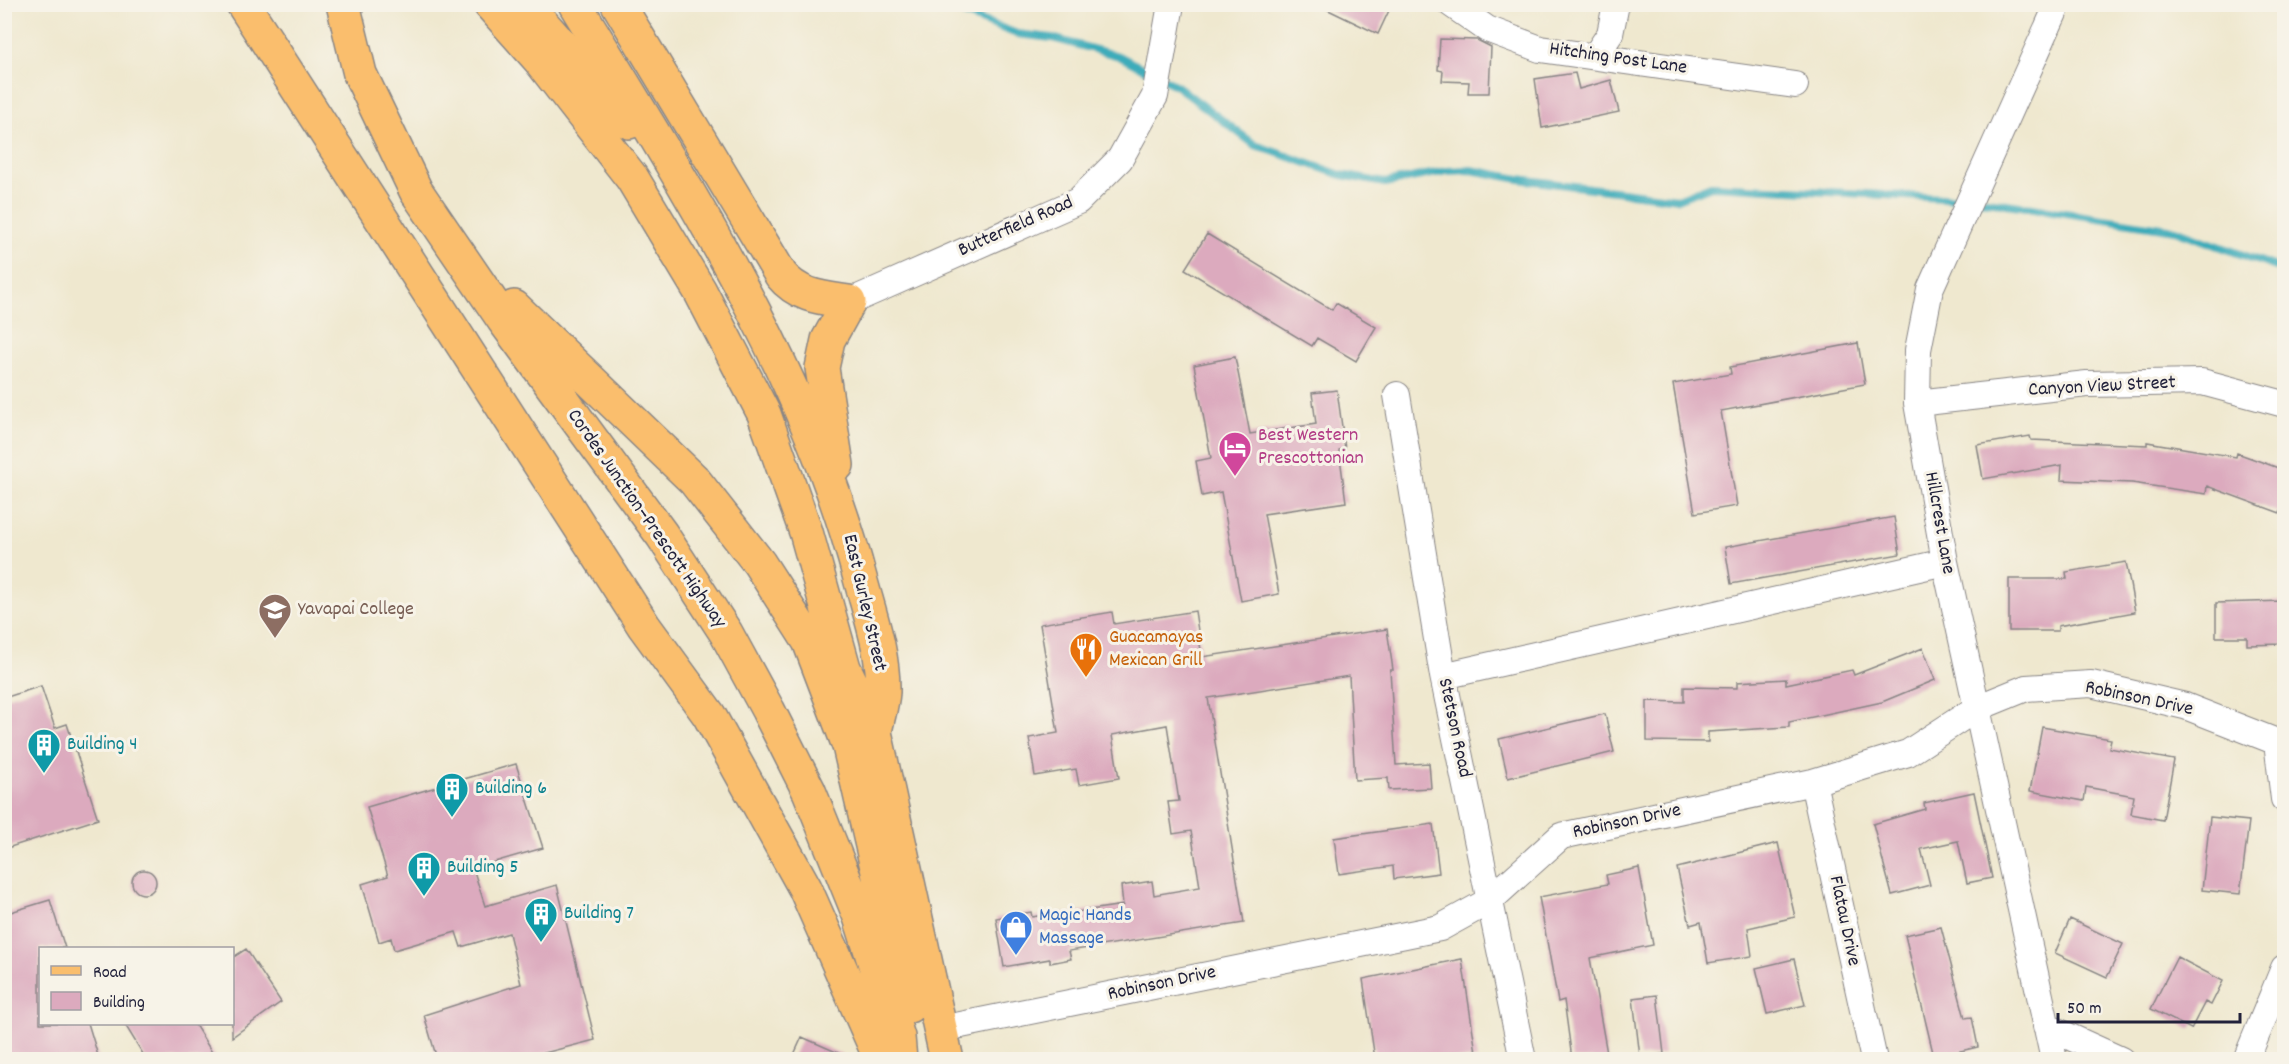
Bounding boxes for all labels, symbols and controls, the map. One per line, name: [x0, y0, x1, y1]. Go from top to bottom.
street label: Hitching Post Lane: [1547, 35, 1689, 83]
street label: Butterfield Road: [954, 189, 1078, 265]
street label: Canyon View Street: [2028, 369, 2176, 405]
street label: Cordes Junction–Prescott Highway: [559, 404, 733, 635]
place label: Best Western Prescottonian: [1258, 422, 1364, 473]
hotel icon: Best Western Prescottonian: [1217, 430, 1253, 477]
street label: Hillcrest Lane: [1916, 470, 1962, 577]
street label: East Gurley Street: [835, 532, 893, 674]
school or university icon: Yavapai College: [257, 592, 293, 639]
place label: Yavapai College: [298, 596, 414, 624]
place label: Guacamayas Mexican Grill: [1109, 624, 1204, 675]
restaurant icon: Guacamayas Mexican Grill: [1068, 631, 1104, 678]
street label: Robinson Drive: [2082, 674, 2196, 724]
street label: Stetson Road: [1430, 676, 1478, 780]
building icon: Building 4: [26, 727, 62, 774]
place label: Building 4: [67, 731, 137, 759]
building icon: Building 6: [434, 771, 470, 818]
place label: Building 6: [475, 775, 547, 803]
street label: Robinson Drive: [1570, 797, 1684, 847]
building icon: Building 5: [406, 850, 442, 897]
place label: Building 5: [447, 854, 518, 882]
street label: Flatau Drive: [1821, 873, 1867, 969]
building icon: Building 7: [523, 896, 559, 943]
place label: Building 7: [564, 900, 634, 928]
place label: Magic Hands Massage: [1039, 902, 1132, 953]
shop icon: Magic Hands Massage: [998, 909, 1034, 956]
legend: [39, 947, 234, 1025]
street label: Robinson Drive: [1105, 959, 1219, 1009]
text: Road: [93, 961, 127, 986]
scale bar: [2058, 986, 2240, 1024]
text: Building: [93, 991, 145, 1016]
text: 50 m: [2067, 997, 2102, 1022]

